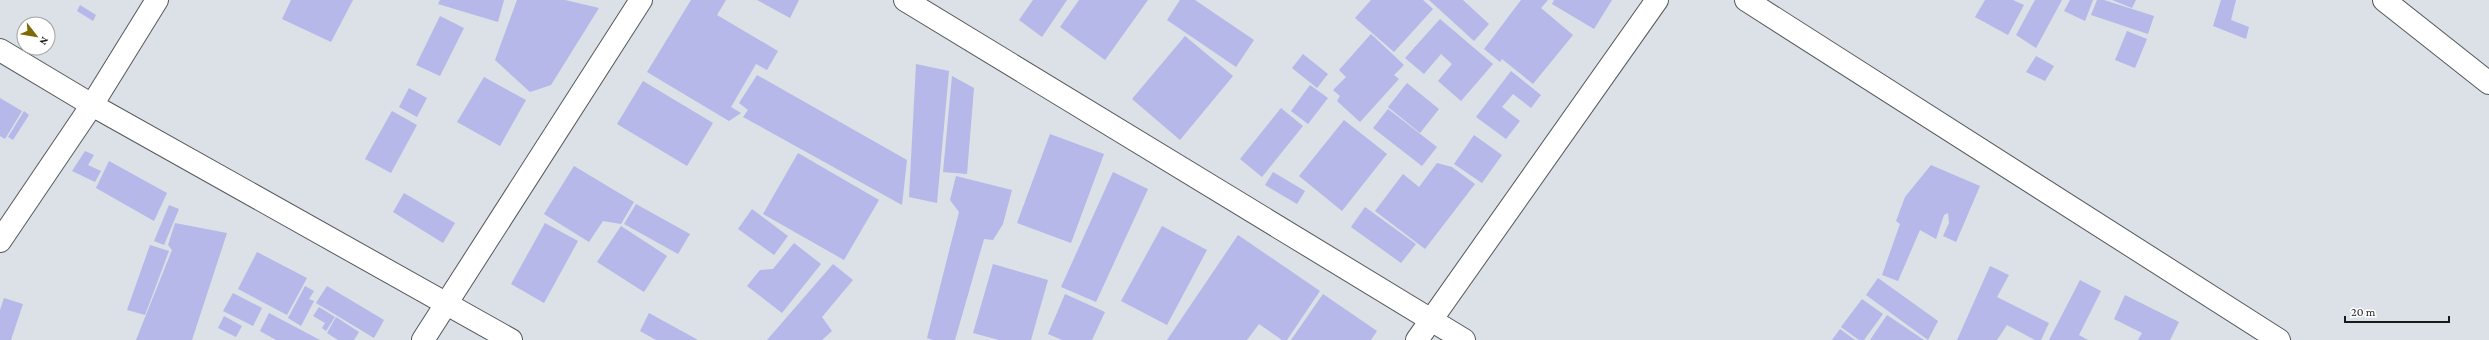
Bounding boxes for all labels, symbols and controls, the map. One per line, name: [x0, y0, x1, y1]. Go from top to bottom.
north arrow: [16, 16, 56, 56]
text: N: [37, 35, 52, 48]
scale bar: [2345, 298, 2449, 324]
text: 20 m: [2351, 305, 2376, 319]

